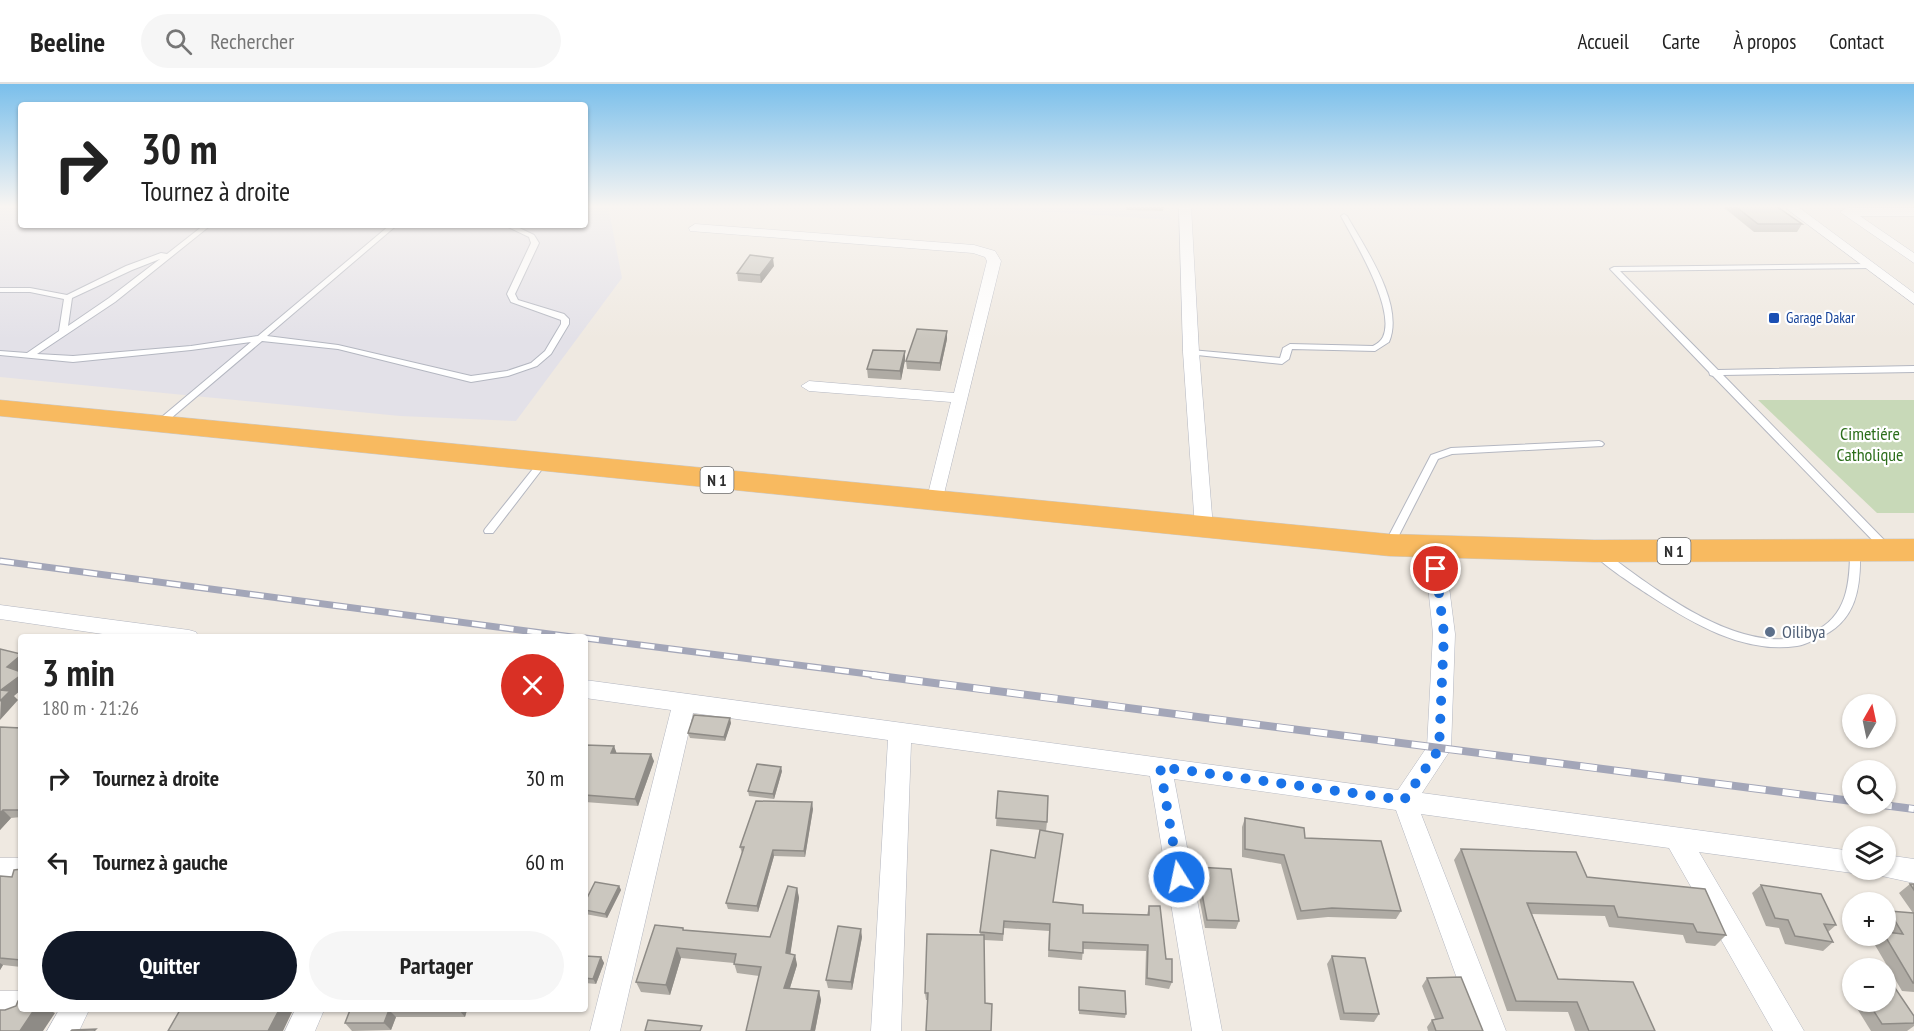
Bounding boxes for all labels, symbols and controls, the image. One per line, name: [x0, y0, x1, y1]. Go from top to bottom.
search box: [141, 14, 561, 68]
text: Beeline: [30, 23, 105, 60]
icon: search: [162, 25, 195, 58]
text: Rechercher: [210, 27, 294, 55]
text: Accueil: [1577, 28, 1629, 55]
text: Carte: [1662, 28, 1700, 55]
text: À propos: [1733, 28, 1796, 55]
text: Contact: [1829, 28, 1884, 55]
text: 30 m: [141, 121, 218, 176]
icon: right: [42, 126, 120, 204]
text: Tournez à droite: [141, 174, 290, 208]
place label: Garage Dakar: [1786, 308, 1856, 327]
marker: Garage Dakar: [1767, 311, 1781, 325]
park label: Cimetiére Catholique: [1837, 422, 1903, 466]
road number: N 1: [700, 467, 734, 493]
road number: N 1: [1658, 538, 1690, 564]
pin: [1410, 543, 1461, 594]
icon: arrive: [1419, 552, 1452, 585]
place label: Oilibya: [1782, 620, 1826, 643]
marker: Oilibya: [1763, 625, 1777, 639]
text: 3 min: [42, 649, 115, 696]
button: close: [501, 654, 564, 717]
north arrow: [1842, 694, 1896, 748]
map controls: [1842, 694, 1896, 1012]
text: 180 m · 21:26: [42, 695, 139, 721]
button: search: [1842, 760, 1896, 814]
icon: right: [42, 762, 75, 795]
text: Tournez à droite: [93, 764, 219, 792]
text: 30 m: [525, 764, 564, 792]
button: layers: [1842, 826, 1896, 880]
position arrow: [1147, 845, 1211, 909]
icon: left: [42, 846, 75, 879]
text: Tournez à gauche: [93, 848, 228, 876]
text: 60 m: [525, 848, 564, 876]
button: +: [1842, 892, 1896, 946]
button: Quitter: [42, 931, 297, 1000]
button: Partager: [309, 931, 564, 1000]
button: −: [1842, 958, 1896, 1012]

